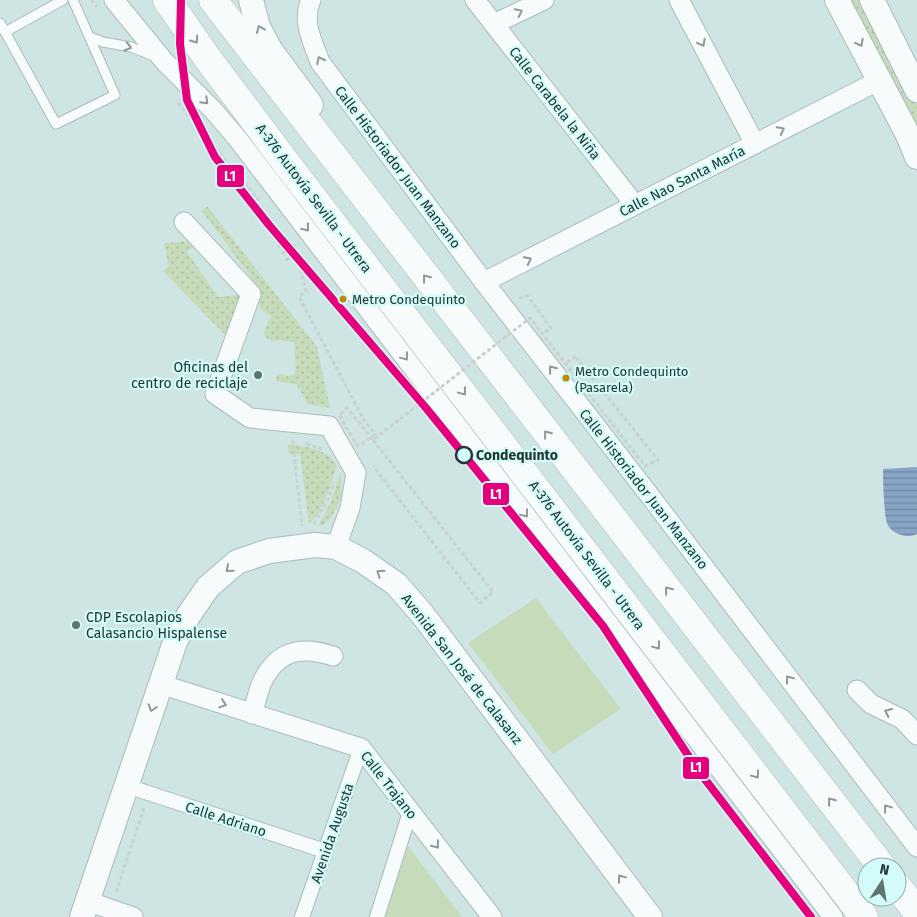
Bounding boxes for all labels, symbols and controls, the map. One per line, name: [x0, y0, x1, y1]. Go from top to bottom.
one-way arrow: [514, 8, 523, 18]
one-way arrow: [255, 25, 266, 34]
one-way arrow: [189, 34, 198, 44]
one-way arrow: [696, 38, 706, 47]
one-way arrow: [854, 38, 864, 47]
one-way arrow: [123, 41, 131, 51]
street label: Calle Carabela la Niña: [505, 44, 604, 163]
one-way arrow: [316, 57, 326, 66]
street label: Calle Historiador Juan Manzano: [331, 83, 464, 252]
one-way arrow: [199, 96, 208, 105]
street label: A-376 Autovía Sevilla - Utrera: [252, 120, 375, 276]
one-way arrow: [776, 126, 785, 136]
street label: Calle Nao Santa María: [616, 142, 748, 221]
line badge: L1: [216, 164, 245, 188]
text: L1: [224, 168, 236, 185]
one-way arrow: [300, 222, 309, 232]
one-way arrow: [522, 256, 531, 266]
one-way arrow: [424, 275, 432, 284]
place label: Metro Condequinto: [352, 292, 465, 307]
marker: Metro Condequinto: [338, 294, 348, 304]
one-way arrow: [399, 351, 407, 360]
place label: Oficinas del centro de reciclaje: [131, 359, 248, 392]
place label: Metro Condequinto (Pasarela): [575, 364, 688, 395]
one-way arrow: [548, 366, 557, 375]
marker: Oficinas del centro de reciclaje: [252, 369, 264, 381]
marker: Metro Condequinto (Pasarela): [561, 373, 571, 383]
one-way arrow: [457, 387, 466, 396]
street label: Calle Historiador Juan Manzano: [576, 406, 712, 573]
one-way arrow: [544, 430, 553, 440]
marker: Condequinto: [455, 446, 473, 464]
place label: Condequinto: [476, 447, 558, 464]
street label: A-376 Autovía Sevilla - Utrera: [525, 477, 648, 633]
line badge: L1: [482, 482, 510, 506]
text: L1: [490, 486, 502, 503]
one-way arrow: [519, 508, 528, 518]
one-way arrow: [226, 563, 235, 572]
one-way arrow: [376, 570, 385, 579]
one-way arrow: [665, 586, 674, 596]
street label: Avenida San José de Calasanz: [397, 591, 526, 748]
place label: CDP Escolapios Calasancio Hispalense: [86, 609, 227, 642]
marker: CDP Escolapios Calasancio Hispalense: [70, 619, 82, 631]
one-way arrow: [651, 641, 660, 650]
one-way arrow: [786, 675, 795, 685]
one-way arrow: [218, 699, 226, 709]
one-way arrow: [148, 704, 158, 712]
one-way arrow: [884, 708, 893, 718]
street label: Calle Trajano: [357, 748, 420, 823]
line badge: L1: [682, 756, 710, 780]
text: L1: [690, 759, 702, 776]
one-way arrow: [750, 770, 759, 779]
street label: Avenida Augusta: [307, 781, 358, 886]
street label: Calle Adriano: [183, 798, 269, 841]
one-way arrow: [829, 798, 837, 807]
one-way arrow: [885, 805, 893, 814]
one-way arrow: [430, 839, 439, 849]
north arrow: [857, 857, 907, 907]
text: N: [878, 860, 891, 879]
one-way arrow: [618, 874, 627, 884]

